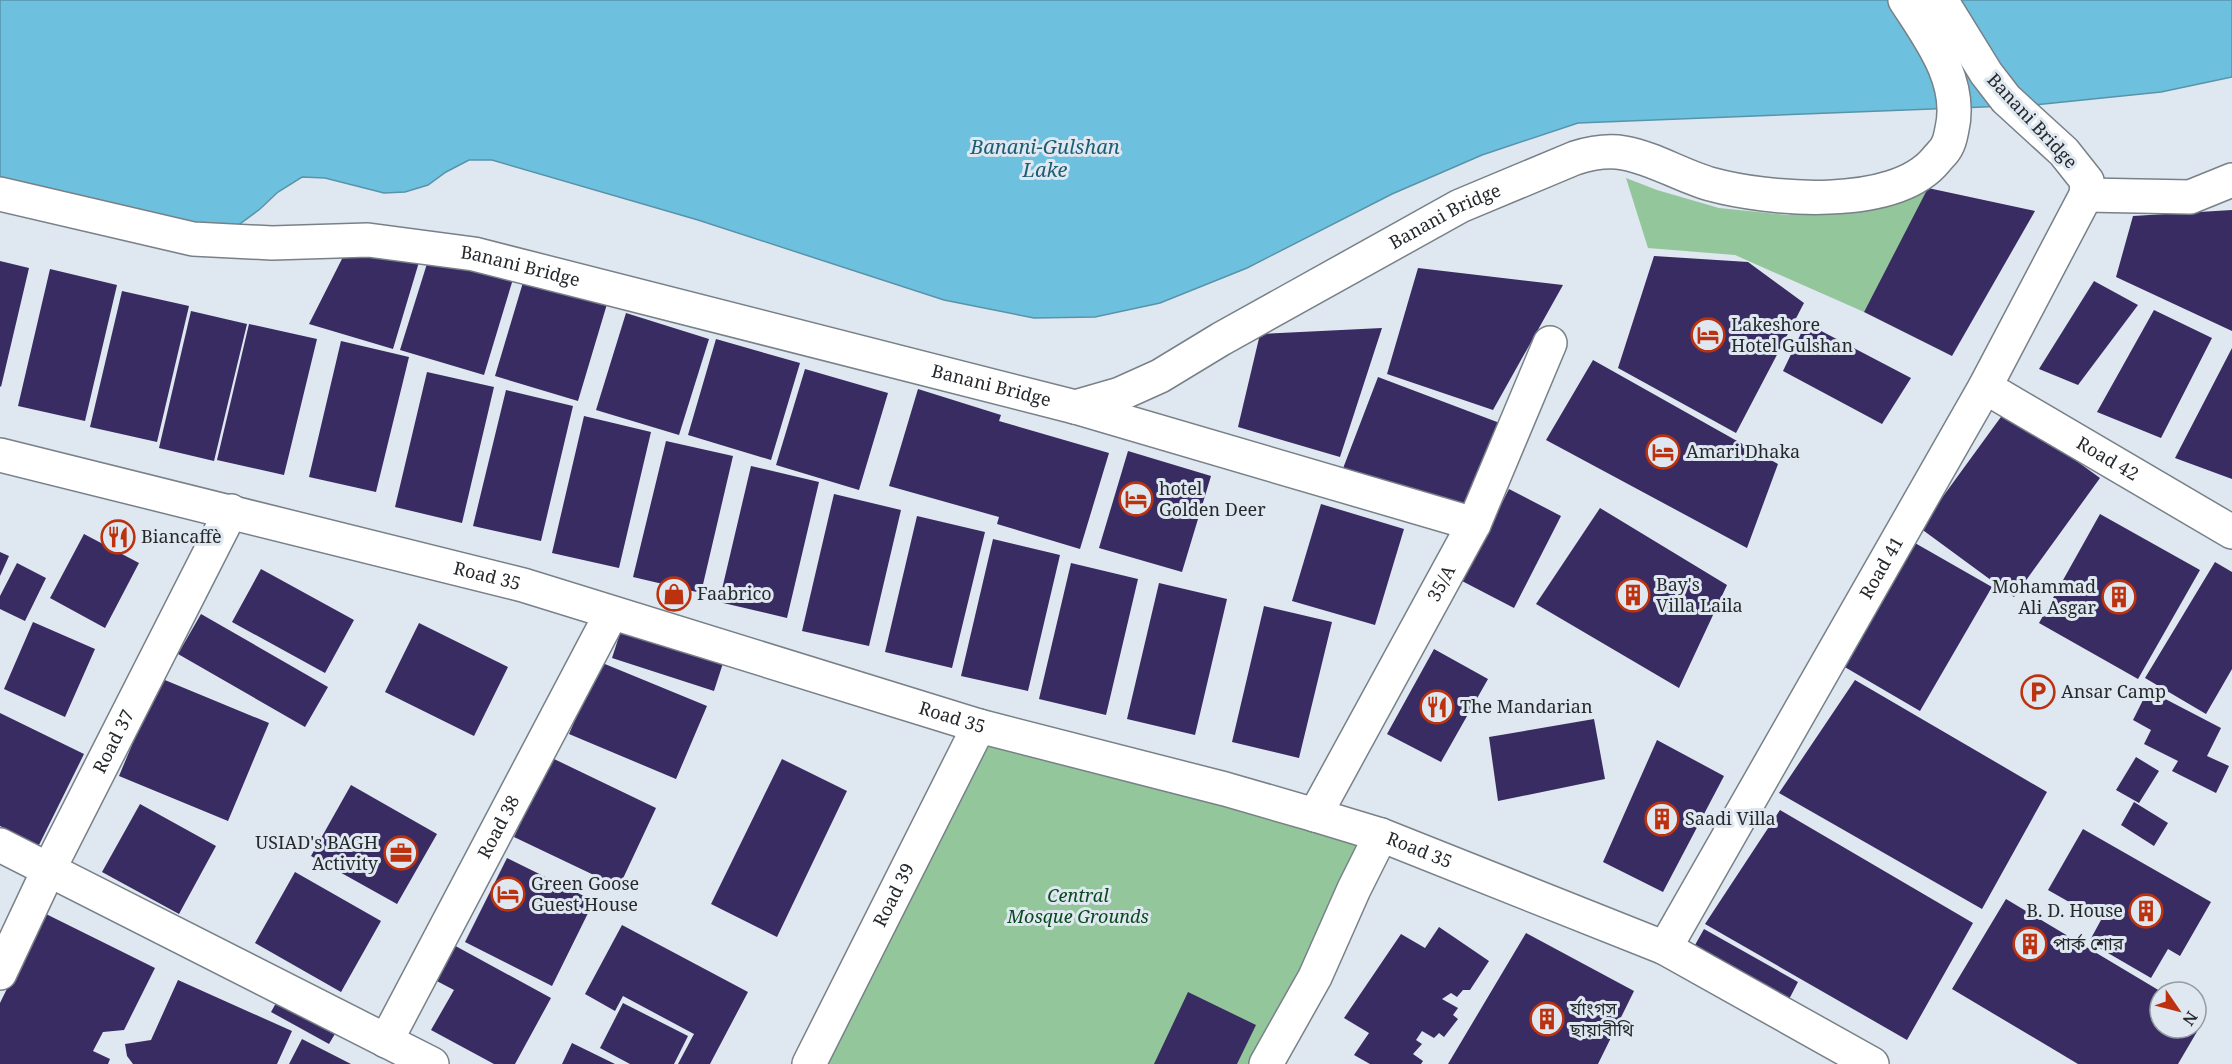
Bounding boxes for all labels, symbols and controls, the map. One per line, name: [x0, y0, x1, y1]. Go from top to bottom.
street label: Banani Bridge: [1982, 67, 2083, 173]
water label: Banani-Gulshan Lake: [969, 133, 1120, 183]
street label: Banani Bridge: [1385, 177, 1504, 254]
street label: Banani Bridge: [459, 239, 583, 292]
place label: Lakeshore Hotel Gulshan: [1731, 312, 1853, 357]
hotel icon: Lakeshore Hotel Gulshan: [1690, 317, 1726, 353]
street label: Banani Bridge: [929, 358, 1054, 411]
street label: Road 42: [2072, 430, 2143, 486]
hotel icon: Amari Dhaka: [1645, 434, 1681, 470]
place label: Amari Dhaka: [1686, 439, 1800, 463]
place label: hotel Golden Deer: [1159, 476, 1266, 521]
hotel icon: hotel Golden Deer: [1118, 481, 1154, 517]
restaurant icon: Biancaffè: [100, 519, 136, 555]
place label: Biancaffè: [141, 524, 222, 548]
street label: Road 41: [1854, 532, 1908, 603]
street label: Road 35: [451, 555, 523, 595]
street label: 35/A: [1421, 560, 1460, 605]
place label: Bay's Villa Laila: [1656, 572, 1743, 617]
place label: Mohammad Ali Asgar: [1992, 574, 2097, 619]
shop icon: Faabrico: [656, 576, 692, 612]
building icon: Bay's Villa Laila: [1615, 577, 1651, 613]
building icon: Mohammad Ali Asgar: [2101, 579, 2137, 615]
place label: Faabrico: [697, 581, 772, 605]
parking icon: Ansar Camp: [2020, 674, 2056, 710]
place label: Ansar Camp: [2061, 679, 2166, 703]
restaurant icon: The Mandarian: [1419, 689, 1455, 725]
place label: The Mandarian: [1460, 694, 1593, 718]
street label: Road 35: [916, 695, 988, 738]
street label: Road 37: [87, 705, 139, 777]
street label: Road 38: [471, 791, 524, 862]
building icon: Saadi Villa: [1644, 801, 1680, 837]
place label: Saadi Villa: [1685, 806, 1776, 830]
street label: Road 35: [1384, 826, 1456, 873]
place label: USIAD's BAGH Activity: [255, 830, 379, 875]
office icon: USIAD's BAGH Activity: [383, 835, 419, 871]
street label: Road 39: [867, 859, 919, 931]
place label: Green Goose Guest House: [531, 871, 639, 916]
hotel icon: Green Goose Guest House: [490, 876, 526, 912]
park label: Central Mosque Grounds: [1006, 883, 1149, 928]
building icon: B. D. House: [2128, 893, 2164, 929]
place label: B. D. House: [2026, 898, 2123, 922]
building icon: পার্ক শোর: [2012, 926, 2048, 962]
place label: পার্ক শোর: [2053, 931, 2124, 955]
north arrow: [2148, 980, 2208, 1040]
place label: র্যাংগস ছায়াবীথি: [1569, 996, 1634, 1041]
building icon: র্যাংগস ছায়াবীথি: [1529, 1001, 1565, 1037]
text: N: [2177, 1007, 2203, 1030]

